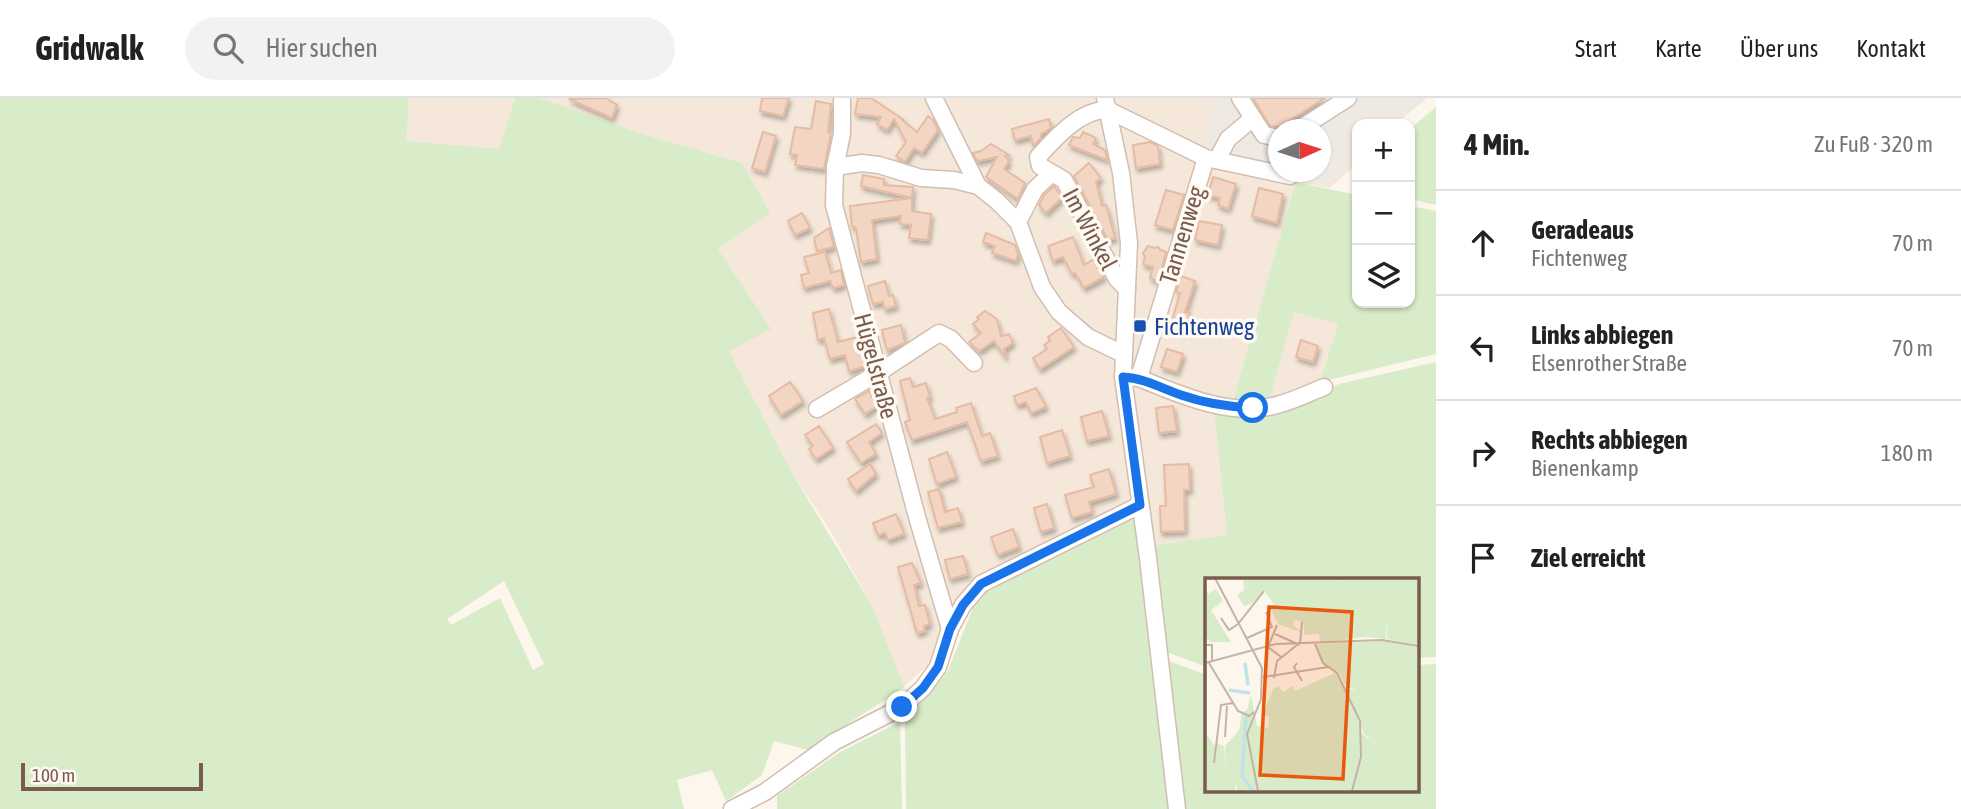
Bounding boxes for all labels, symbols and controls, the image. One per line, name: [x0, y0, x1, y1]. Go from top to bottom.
search box: [185, 17, 675, 80]
text: Gridwalk: [35, 29, 143, 67]
icon: search: [209, 29, 247, 67]
text: Hier suchen: [265, 33, 378, 63]
text: Start: [1575, 35, 1617, 62]
text: Karte: [1655, 35, 1702, 62]
text: Über uns: [1740, 35, 1818, 62]
text: Kontakt: [1856, 35, 1926, 62]
north arrow: [1268, 119, 1331, 182]
map controls: [1352, 119, 1415, 308]
button: +: [1352, 119, 1415, 182]
text: 4 Min.: [1464, 127, 1529, 161]
text: Zu Fuß · 320 m: [1814, 131, 1933, 157]
street label: Tannenweg: [1154, 182, 1210, 287]
button: −: [1352, 182, 1415, 245]
street label: Im Winkel: [1057, 184, 1123, 275]
text: Geradeaus: [1531, 215, 1634, 245]
icon: ahead: [1464, 224, 1502, 262]
text: 70 m: [1892, 230, 1933, 256]
button: layers: [1352, 245, 1415, 308]
text: Fichtenweg: [1531, 245, 1627, 271]
street label: Hügelstraße: [849, 310, 903, 422]
place label: Fichtenweg: [1154, 313, 1255, 340]
marker: Fichtenweg: [1132, 318, 1148, 334]
text: Links abbiegen: [1531, 320, 1673, 350]
icon: left: [1464, 329, 1502, 367]
text: 70 m: [1892, 335, 1933, 361]
text: Elsenrother Straße: [1531, 350, 1687, 376]
route start: [1237, 392, 1268, 423]
text: Rechts abbiegen: [1531, 425, 1688, 455]
icon: right: [1464, 434, 1502, 472]
text: 180 m: [1881, 440, 1933, 466]
text: Bienenkamp: [1531, 455, 1639, 481]
icon: arrive: [1464, 539, 1502, 577]
text: Ziel erreicht: [1531, 543, 1646, 573]
inset map: [1205, 578, 1419, 792]
route end: [886, 691, 917, 722]
scale bar: [21, 760, 203, 792]
text: 100 m: [32, 764, 75, 786]

